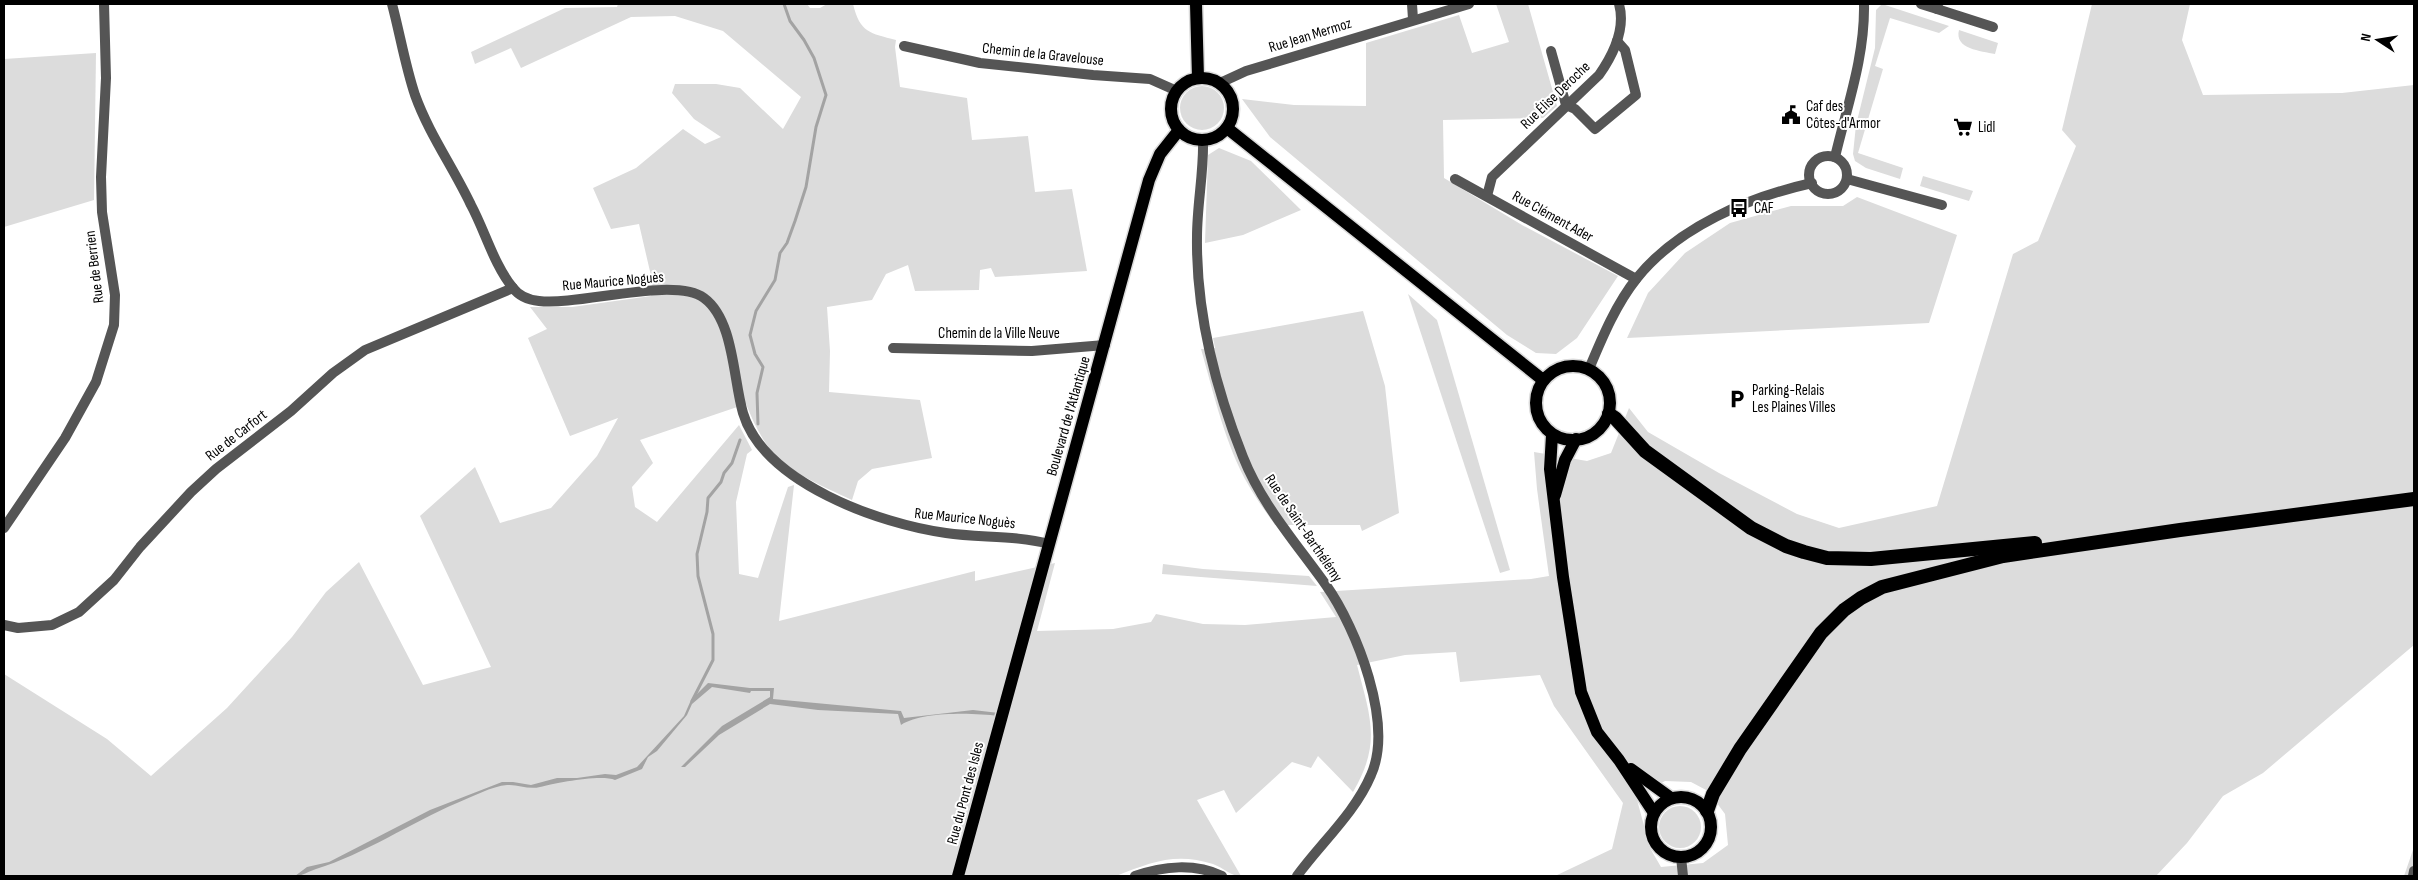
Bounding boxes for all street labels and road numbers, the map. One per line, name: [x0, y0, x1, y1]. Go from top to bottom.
street label: Rue Jean Mermoz: [1266, 14, 1354, 57]
street label: Chemin de la Gravelouse: [981, 39, 1105, 70]
street label: Rue Élise Deroche: [1517, 57, 1594, 133]
street label: Rue Clément Ader: [1509, 186, 1597, 247]
street label: Rue de Berrien: [81, 230, 108, 304]
street label: Rue Maurice Noguès: [562, 268, 664, 295]
street label: Chemin de la Ville Neuve: [938, 324, 1060, 343]
street label: Boulevard de l'Atlantique: [1042, 354, 1095, 478]
street label: Rue de Carfort: [202, 405, 271, 465]
street label: Rue de Saint-Barthélémy: [1260, 471, 1347, 586]
street label: Rue Maurice Noguès: [913, 504, 1016, 533]
street label: Rue du Pont des Isles: [943, 740, 988, 846]

